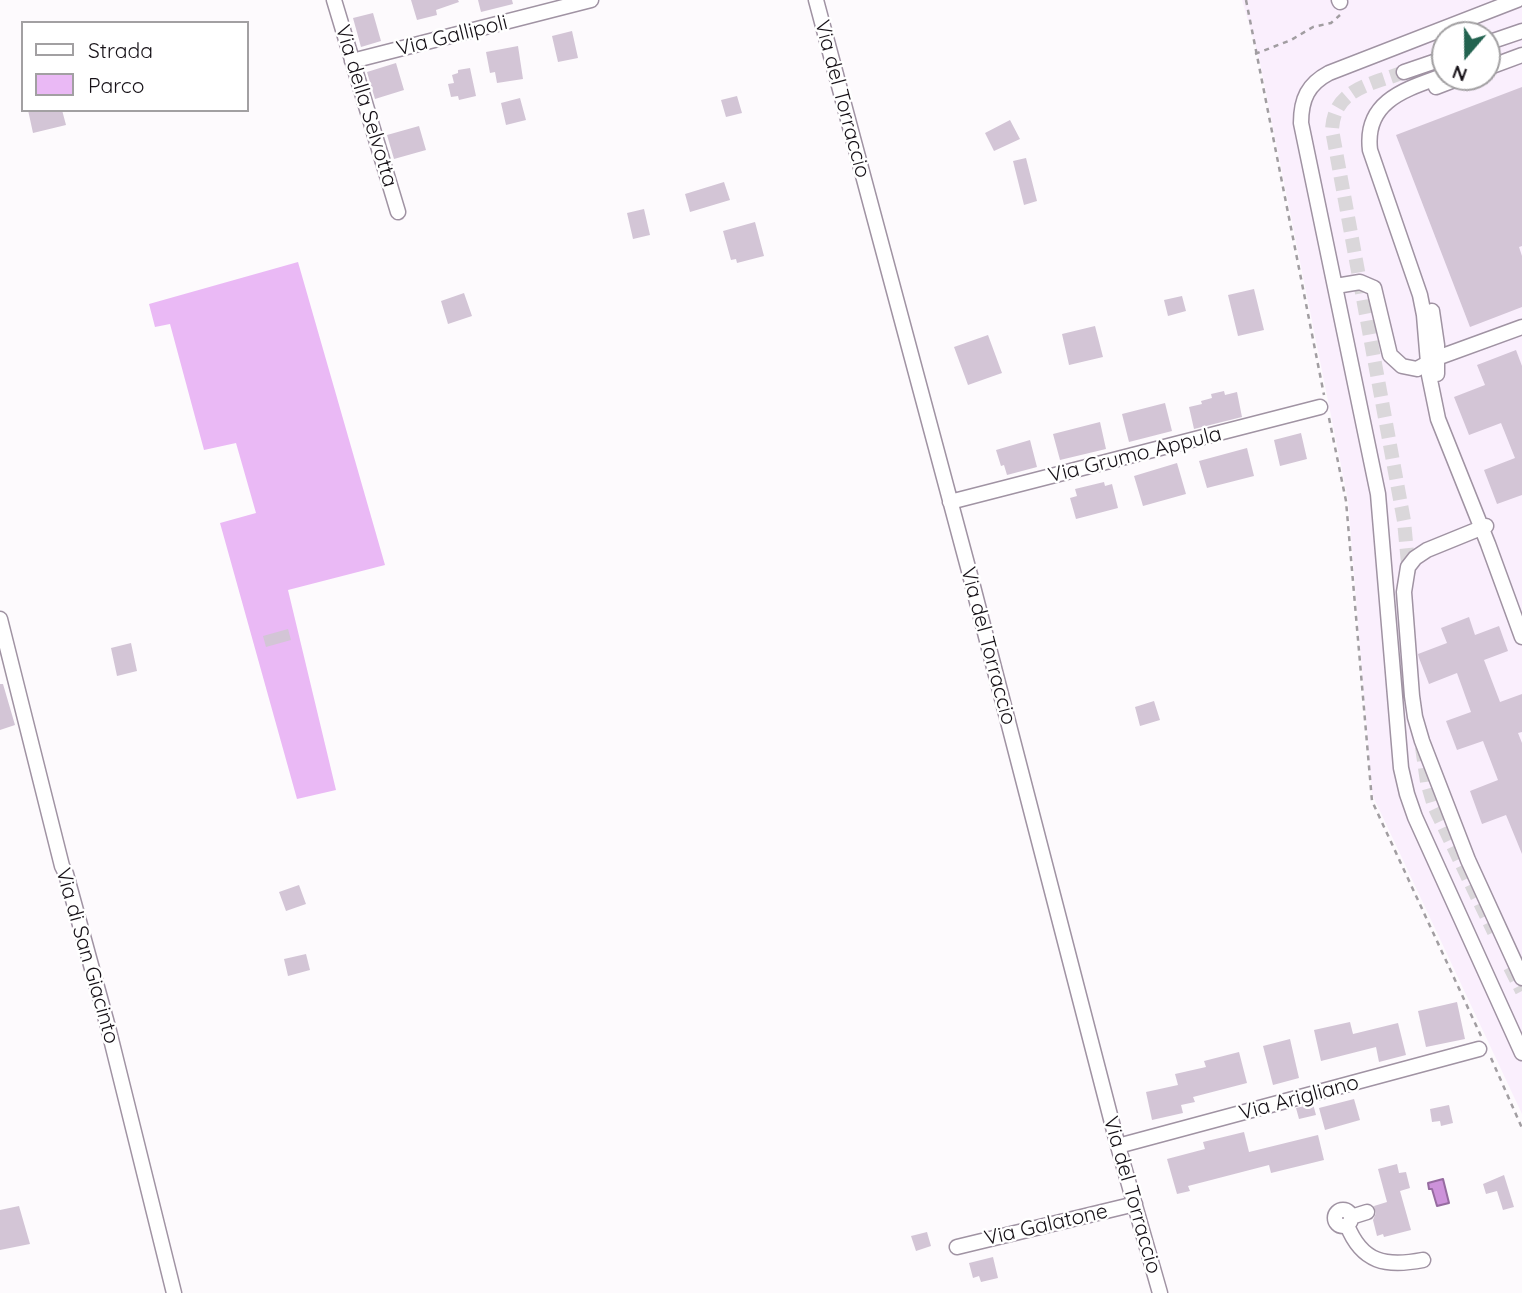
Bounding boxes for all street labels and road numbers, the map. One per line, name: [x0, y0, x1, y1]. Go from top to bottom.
street label: Via Gallipoli: [394, 10, 510, 62]
street label: Via del Torraccio: [809, 17, 875, 181]
street label: Via della Selvotta: [329, 22, 403, 190]
street label: Via Grumo Appula: [1046, 421, 1224, 489]
street label: Via del Torraccio: [955, 564, 1021, 728]
street label: Via di San Giacinto: [50, 865, 124, 1047]
street label: Via Arigliano: [1236, 1070, 1362, 1126]
street label: Via del Torraccio: [1097, 1113, 1167, 1277]
street label: Via Galatone: [982, 1199, 1110, 1251]

